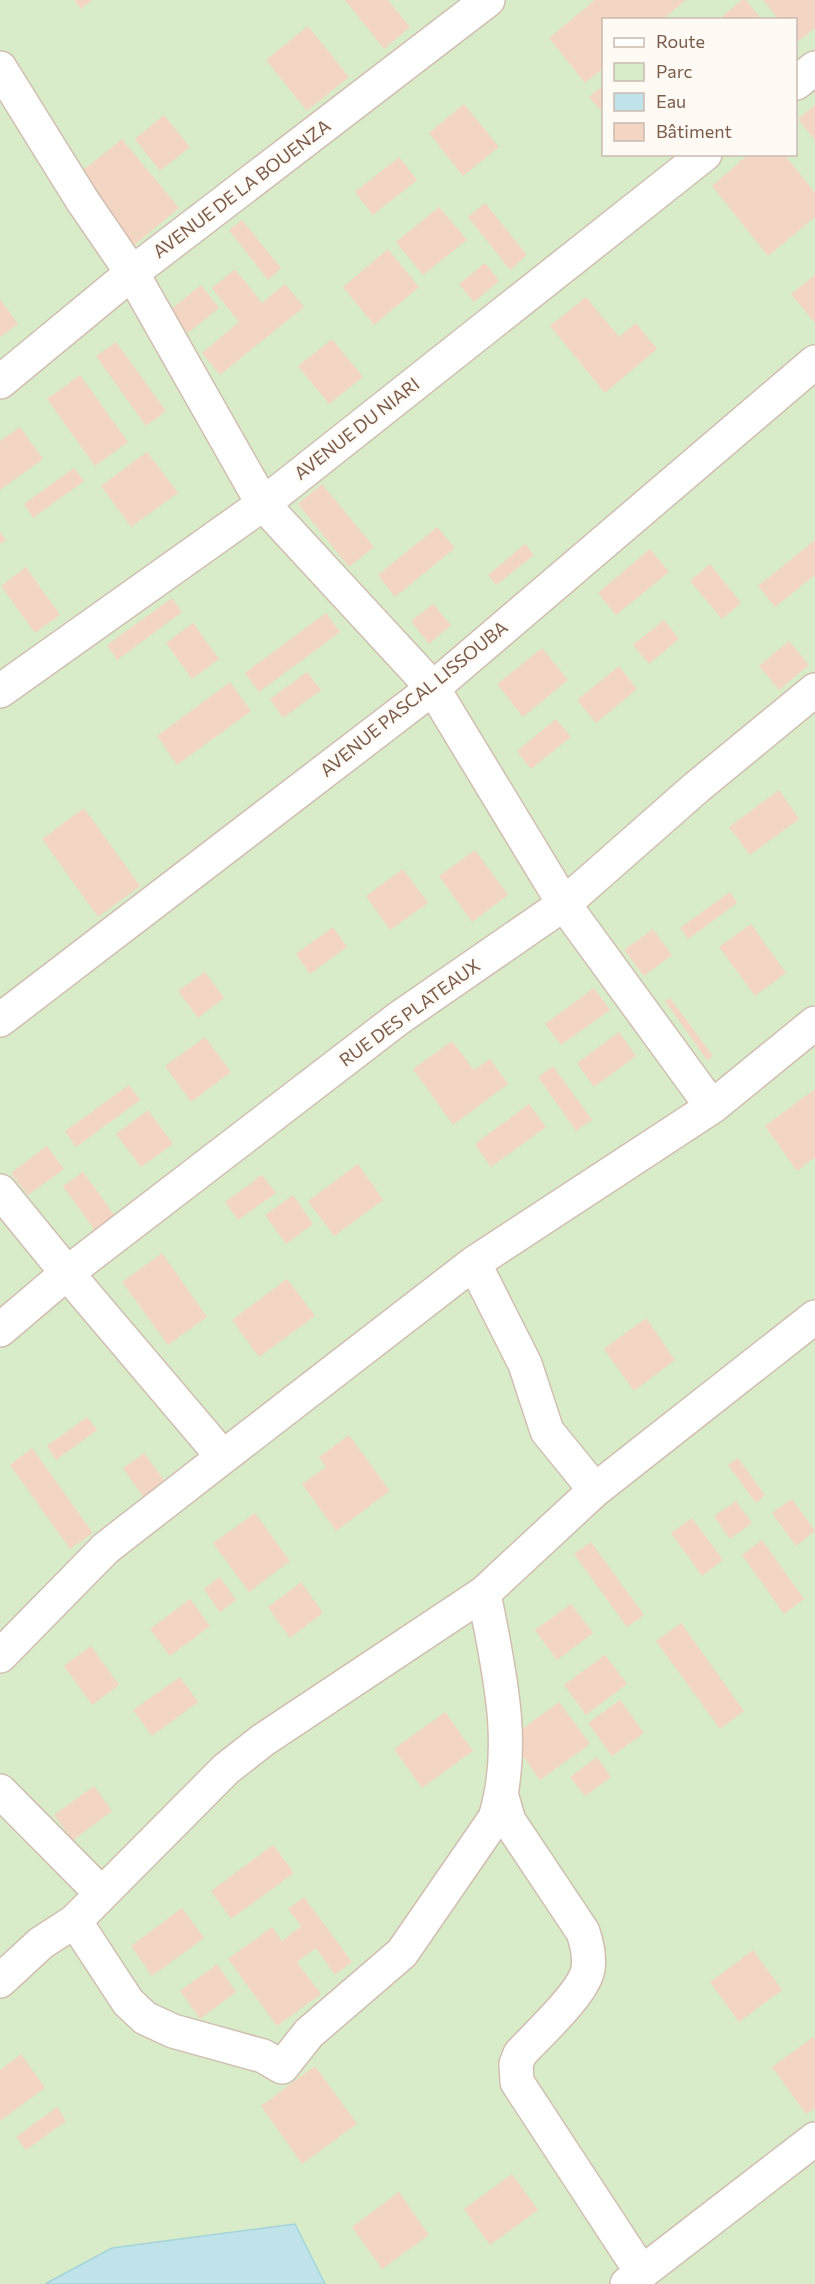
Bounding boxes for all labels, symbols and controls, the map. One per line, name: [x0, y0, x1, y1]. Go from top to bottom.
legend: [602, 18, 797, 156]
text: Route: [656, 30, 705, 52]
text: Parc: [656, 60, 693, 82]
text: Eau: [656, 90, 686, 112]
street label: AVENUE DE LA BOUENZA: [148, 114, 335, 262]
text: Bâtiment: [656, 120, 732, 142]
street label: AVENUE DU NIARI: [289, 372, 423, 484]
street label: AVENUE PASCAL LISSOUBA: [315, 616, 512, 781]
street label: RUE DES PLATEAUX: [335, 954, 484, 1071]

